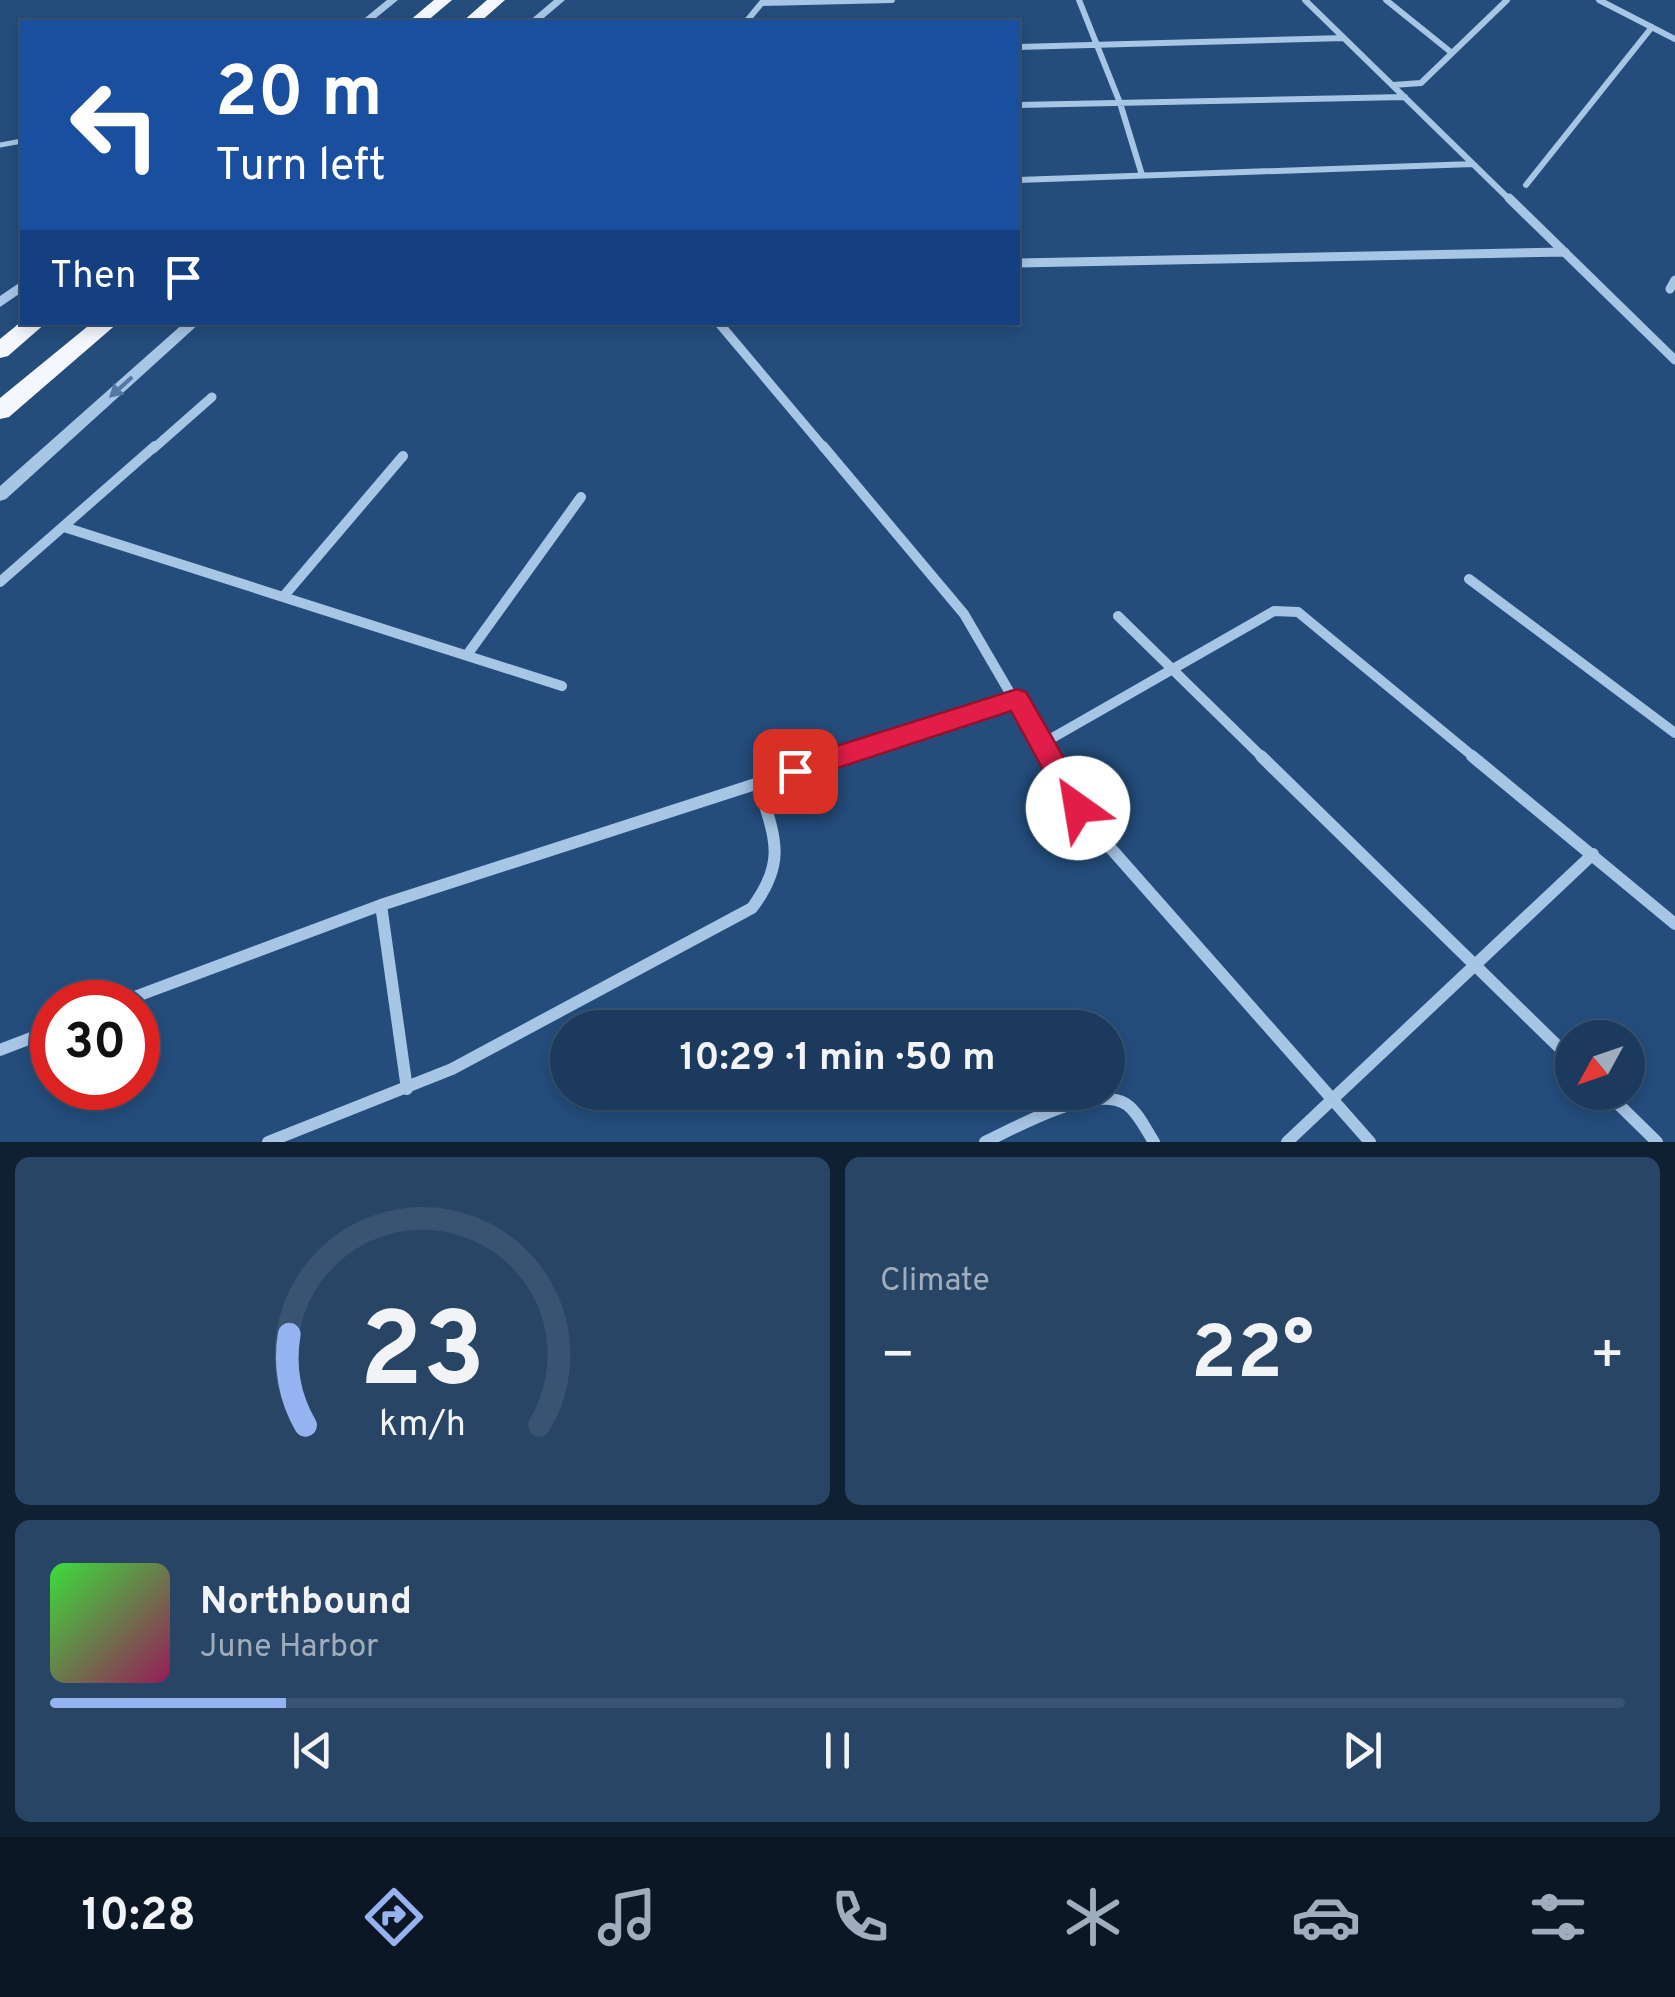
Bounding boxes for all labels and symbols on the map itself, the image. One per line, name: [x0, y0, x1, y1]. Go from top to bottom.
one-way arrow: [109, 376, 134, 398]
pin: [753, 729, 838, 814]
position arrow: [1026, 756, 1130, 860]
speed limit sign: 30: [30, 980, 160, 1110]
north arrow: [1555, 1020, 1645, 1110]

